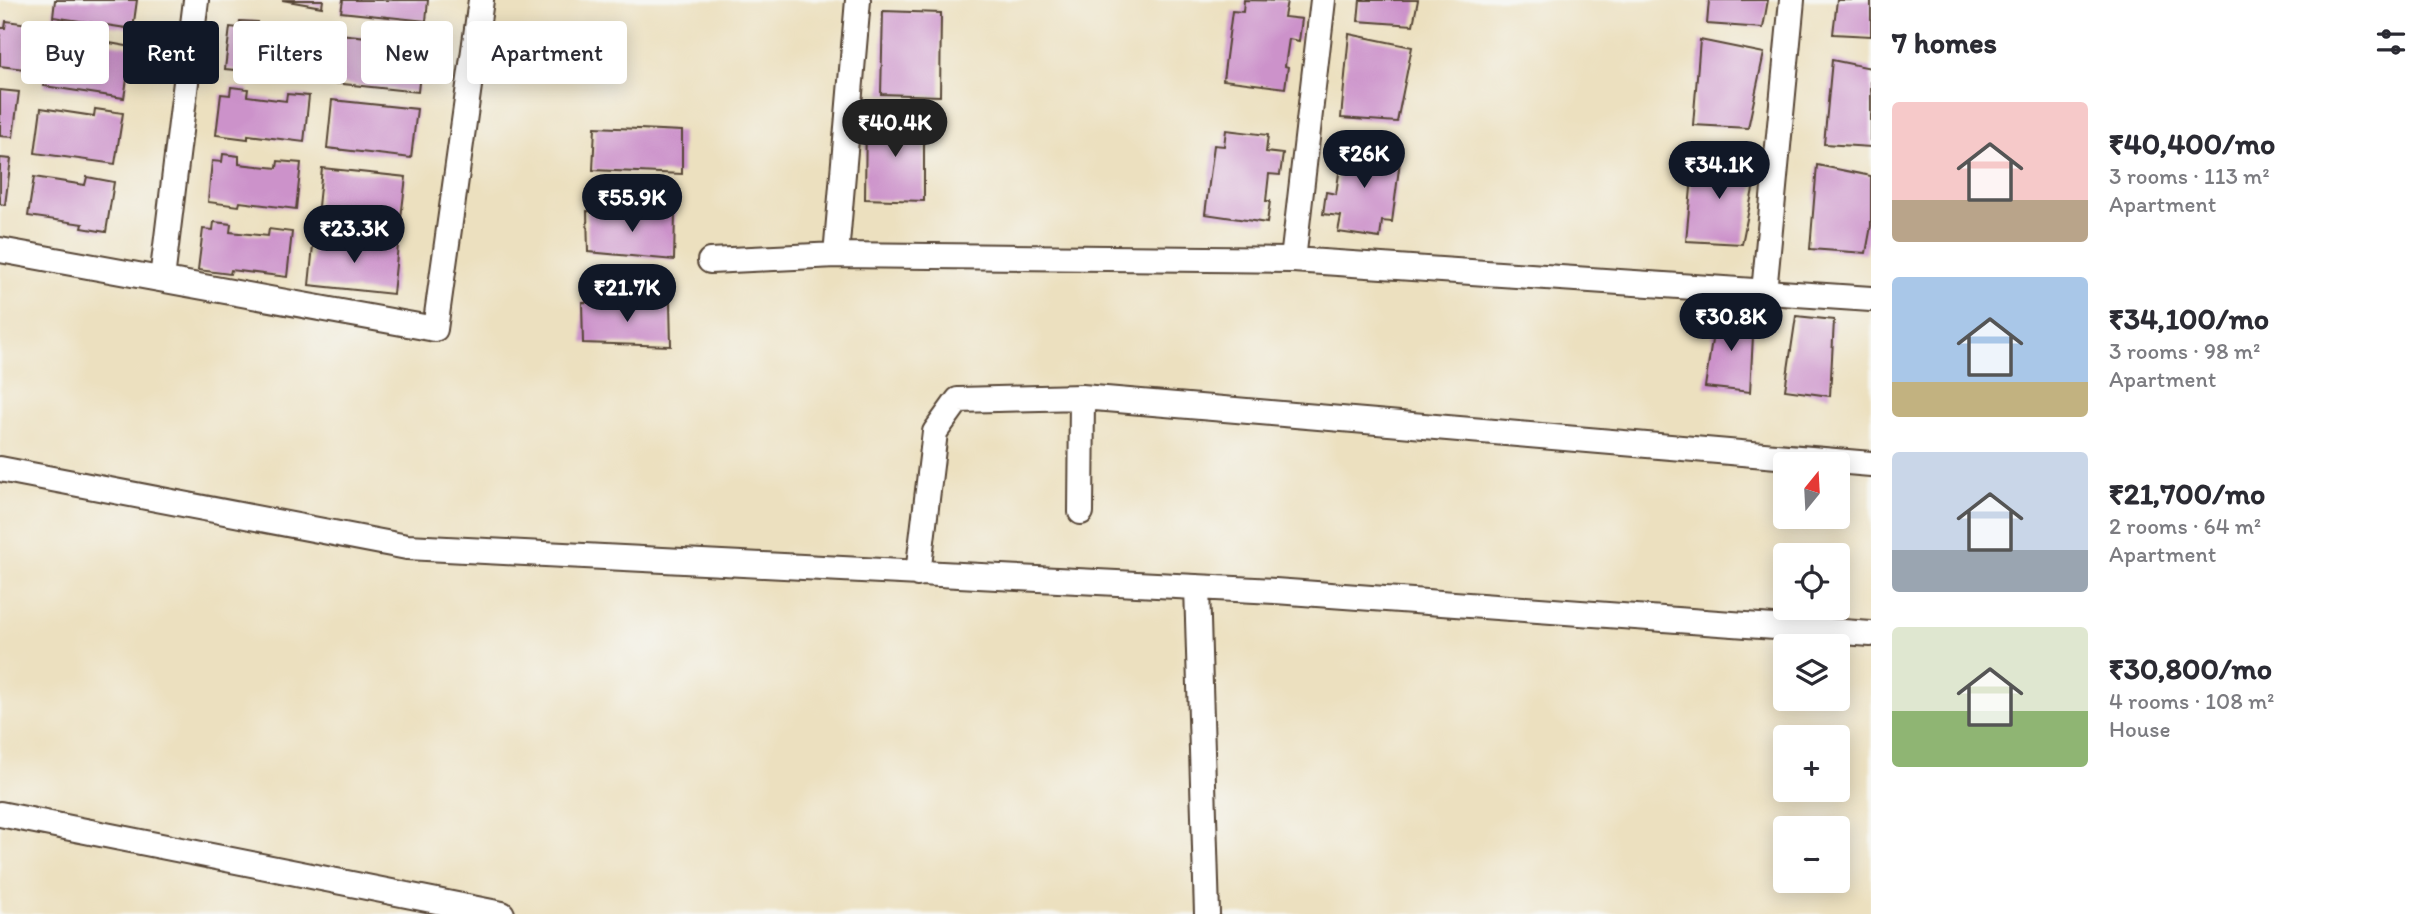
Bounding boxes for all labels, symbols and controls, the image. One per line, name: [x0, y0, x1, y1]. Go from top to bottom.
chip: Buy: [21, 21, 109, 84]
chip: Rent: [123, 21, 219, 84]
chip: Filters: [233, 21, 347, 84]
chip: New: [361, 21, 453, 84]
chip: Apartment: [467, 21, 627, 84]
icon: filters: [2372, 23, 2410, 61]
text: 7 homes: [1892, 24, 1997, 61]
pin: ₹40.4K: [838, 100, 952, 159]
text: ₹40.4K: [858, 108, 932, 136]
text: ₹40,400/mo: [2109, 125, 2275, 162]
pin: ₹26K: [1323, 130, 1405, 190]
icon: home: [1948, 130, 2032, 214]
text: ₹26K: [1339, 139, 1389, 167]
pin: ₹34.1K: [1662, 142, 1776, 201]
text: ₹34.1K: [1685, 150, 1753, 178]
text: 3 rooms · 113 m²: [2109, 162, 2270, 190]
pin: ₹55.9K: [575, 174, 689, 234]
text: ₹55.9K: [598, 183, 666, 211]
text: Apartment: [2109, 190, 2216, 218]
pin: ₹23.3K: [297, 205, 411, 265]
text: ₹23.3K: [320, 214, 388, 242]
pin: ₹21.7K: [570, 264, 684, 324]
text: ₹21.7K: [594, 273, 660, 301]
pin: ₹30.8K: [1674, 294, 1788, 353]
text: ₹34,100/mo: [2109, 300, 2269, 337]
text: ₹30.8K: [1696, 302, 1766, 330]
icon: home: [1948, 305, 2032, 389]
text: 3 rooms · 98 m²: [2109, 337, 2260, 365]
text: Apartment: [2109, 365, 2216, 393]
north arrow: [1773, 452, 1850, 528]
map controls: [1773, 452, 1850, 893]
text: ₹21,700/mo: [2109, 475, 2265, 512]
icon: home: [1948, 480, 2032, 564]
text: 2 rooms · 64 m²: [2109, 512, 2261, 540]
text: Apartment: [2109, 540, 2216, 568]
button: locate: [1773, 543, 1850, 620]
button: layers: [1773, 634, 1850, 711]
text: ₹30,800/mo: [2109, 650, 2272, 687]
icon: home: [1948, 655, 2032, 739]
text: 4 rooms · 108 m²: [2109, 687, 2274, 715]
text: House: [2109, 715, 2171, 743]
button: +: [1773, 725, 1850, 802]
button: −: [1773, 816, 1850, 893]

